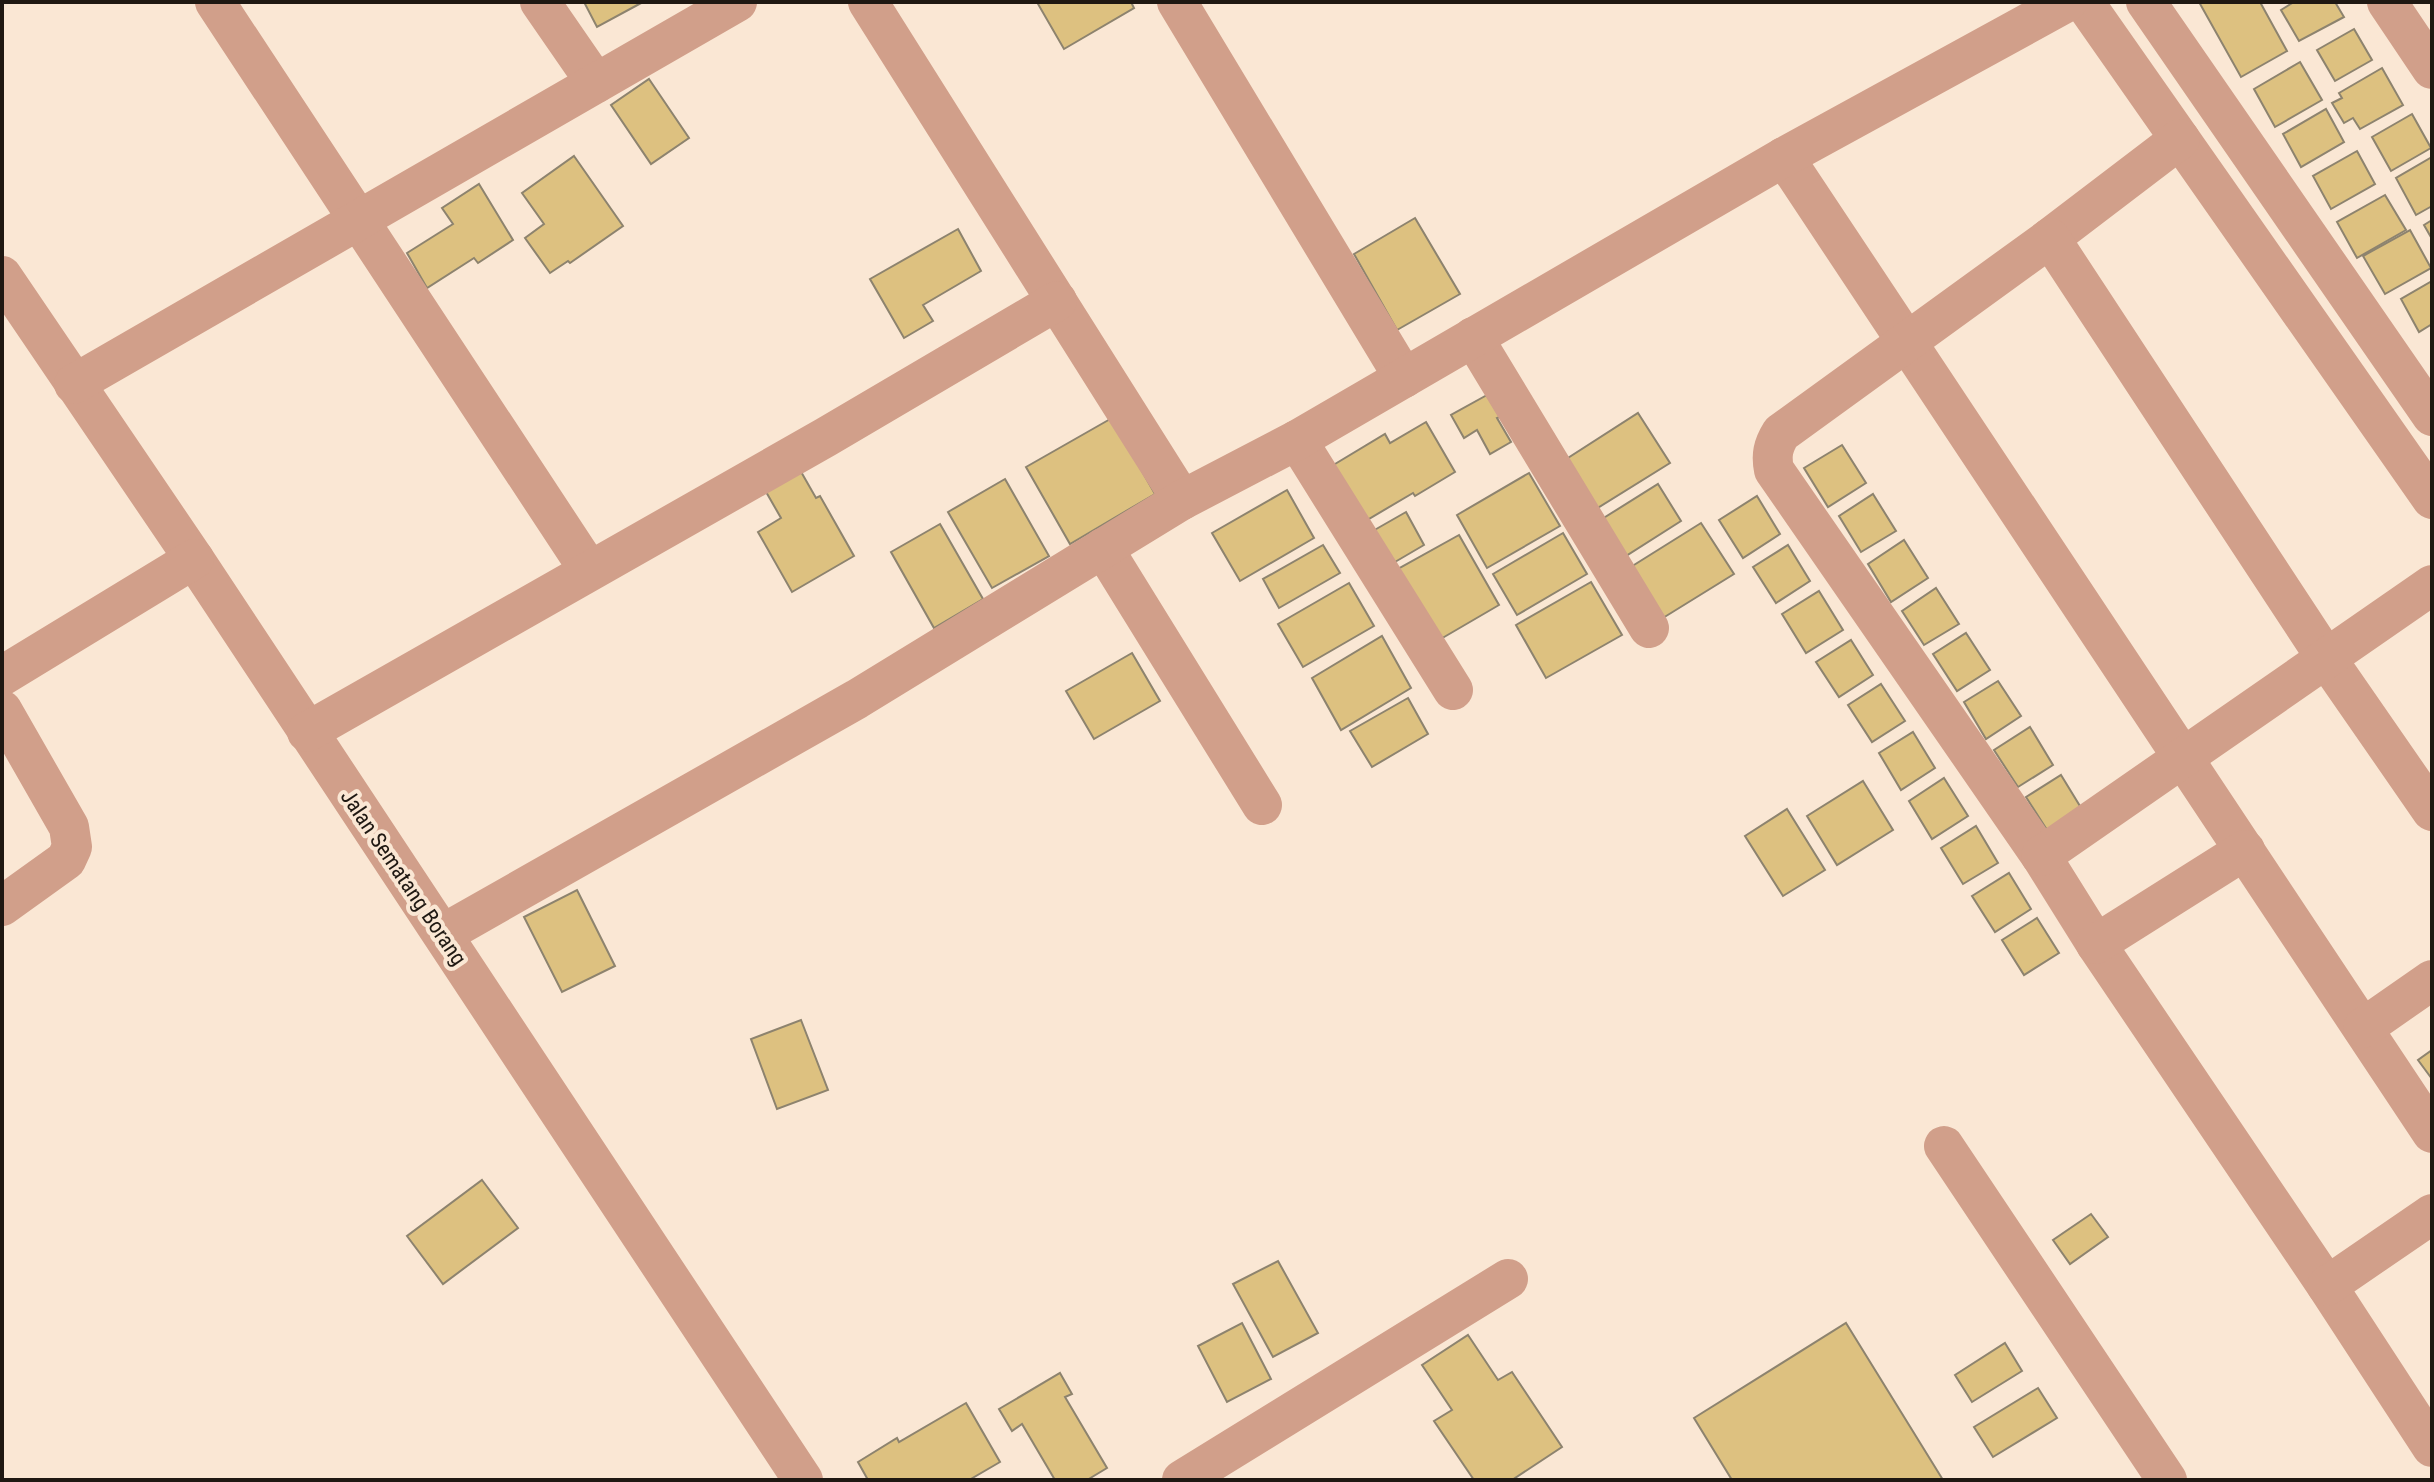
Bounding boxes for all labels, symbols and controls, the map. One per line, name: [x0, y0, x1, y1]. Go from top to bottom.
street label: Jalan Sematang Borang: [336, 785, 472, 970]

